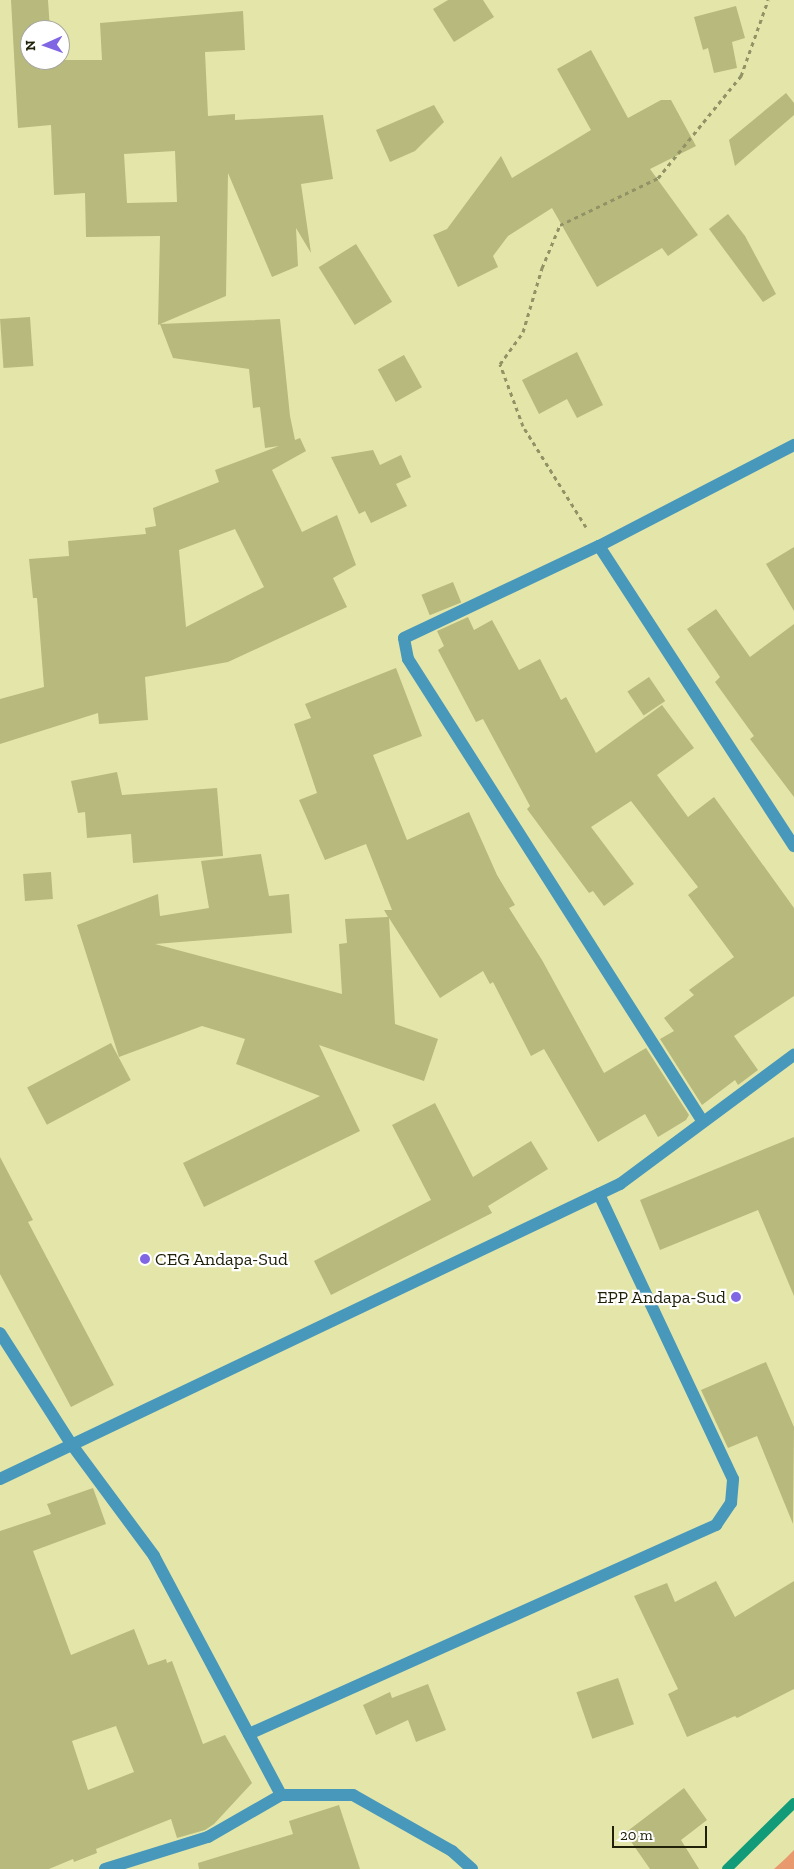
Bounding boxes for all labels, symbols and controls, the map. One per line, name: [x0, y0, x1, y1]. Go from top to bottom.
north arrow: [20, 20, 70, 70]
text: N: [22, 40, 39, 51]
place label: CEG Andapa-Sud: [155, 1248, 288, 1270]
marker: CEG Andapa-Sud: [139, 1253, 151, 1265]
place label: EPP Andapa-Sud: [596, 1286, 726, 1308]
marker: EPP Andapa-Sud: [730, 1291, 742, 1303]
scale bar: [614, 1816, 709, 1848]
text: 20 m: [620, 1826, 653, 1844]

